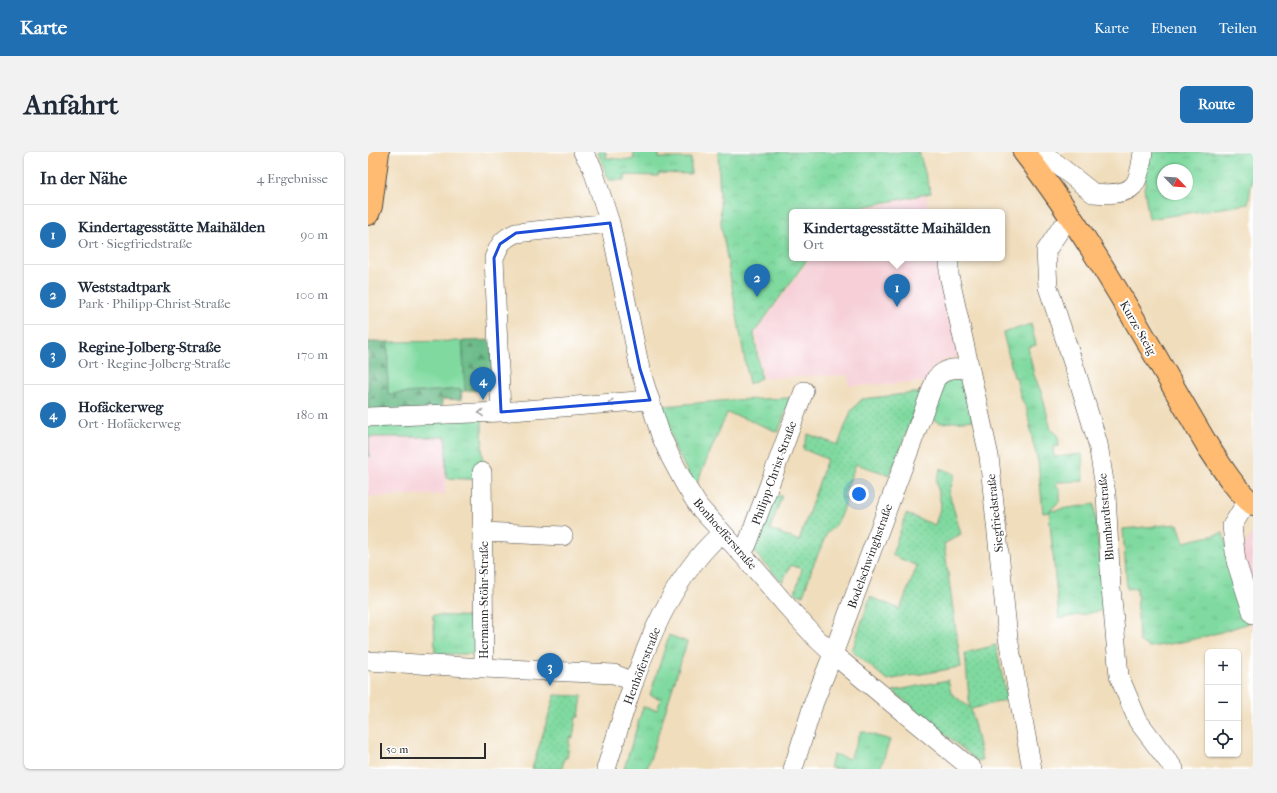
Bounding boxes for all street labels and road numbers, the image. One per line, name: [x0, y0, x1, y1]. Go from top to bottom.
street label: Kurze Steig: [1117, 298, 1159, 358]
street label: Philipp-Christ-Straße: [749, 419, 799, 527]
street label: Siegfriedstraße: [984, 473, 1006, 553]
street label: Blumhardtstraße: [1095, 473, 1117, 561]
street label: Bonhoefferstraße: [690, 496, 760, 572]
street label: Bodelschwinghstraße: [845, 502, 895, 610]
street label: Hermann-Stöhr-Straße: [477, 541, 491, 659]
street label: Henhöferstraße: [621, 625, 663, 707]

